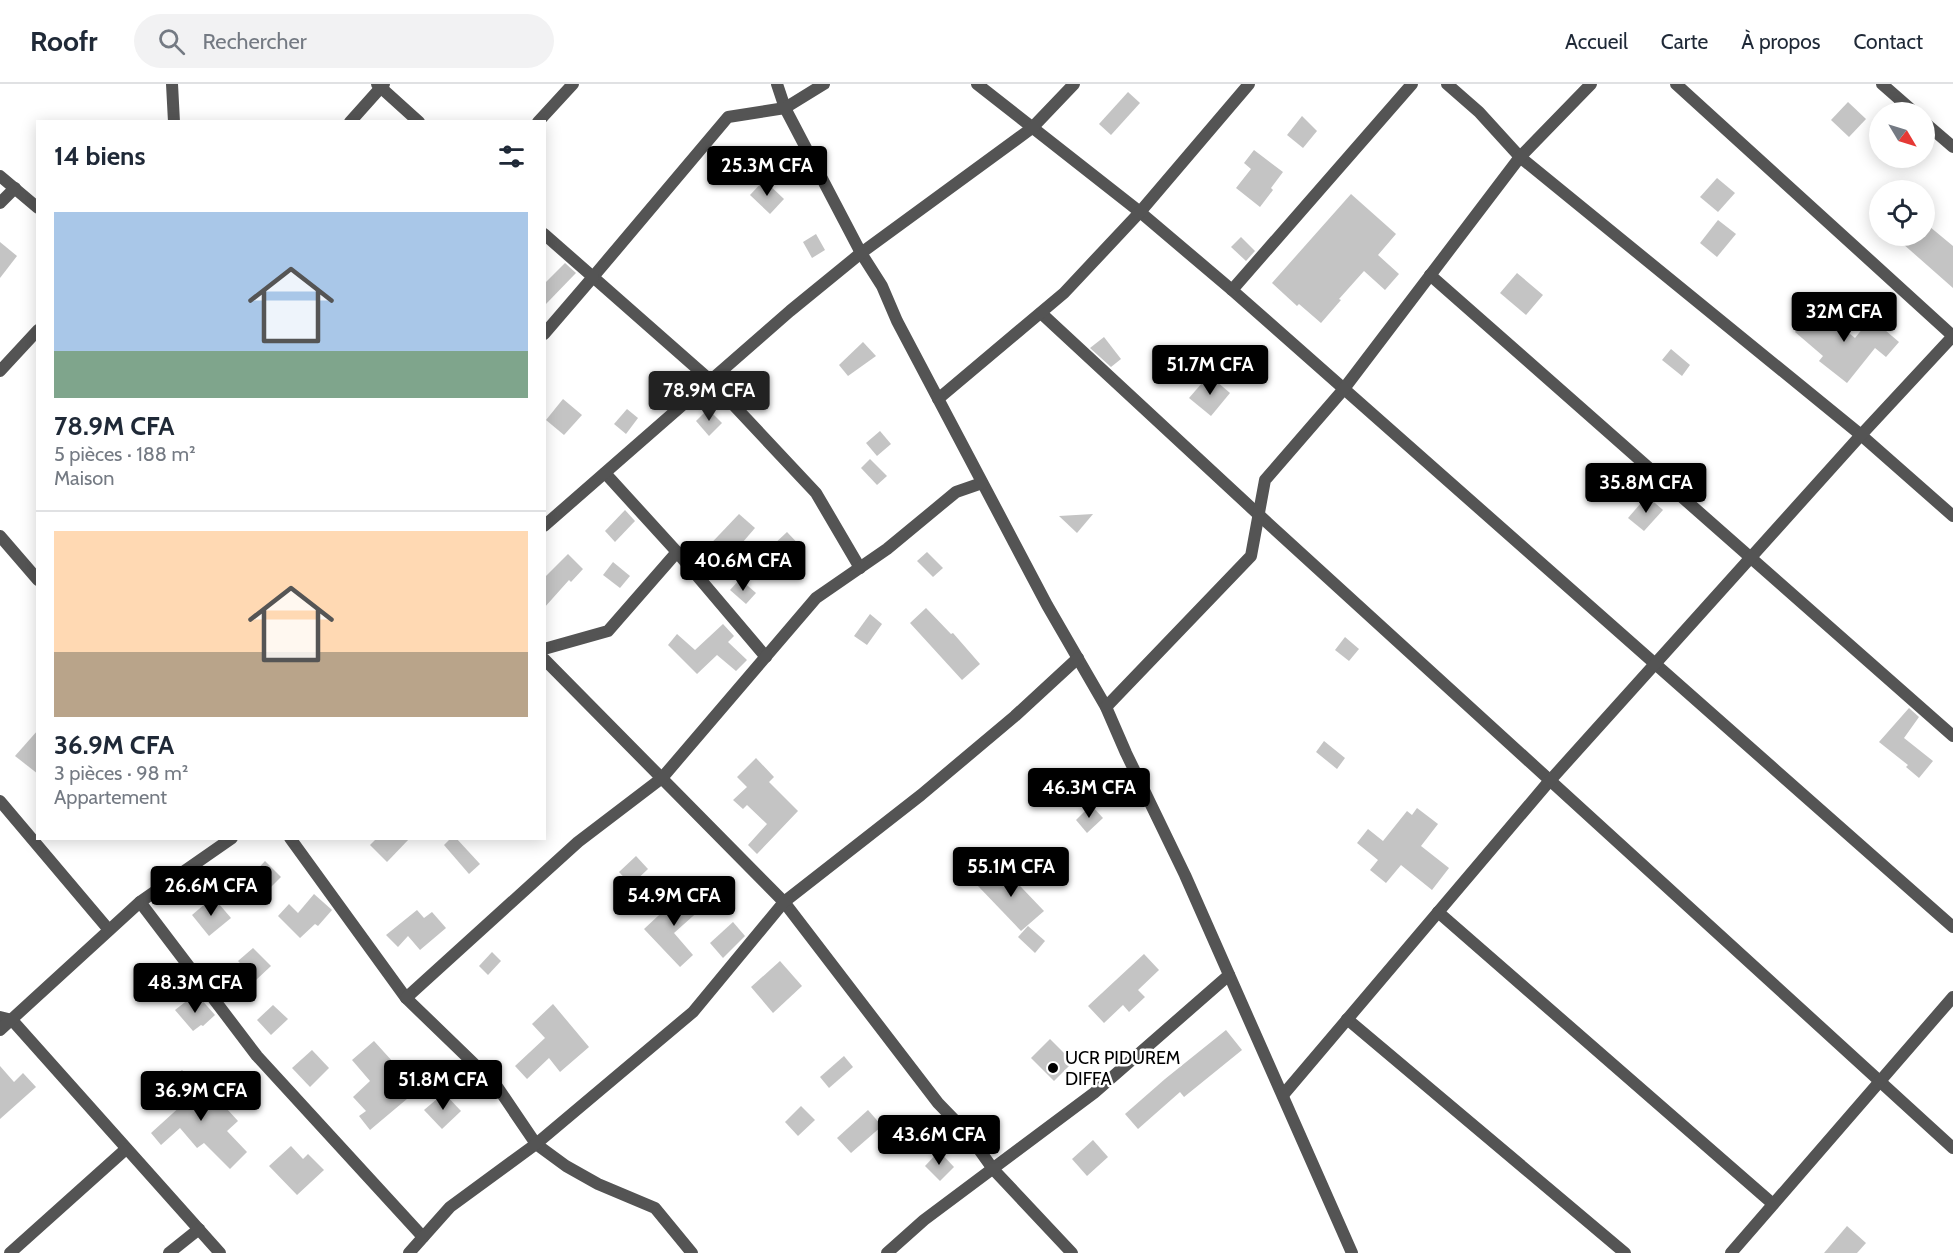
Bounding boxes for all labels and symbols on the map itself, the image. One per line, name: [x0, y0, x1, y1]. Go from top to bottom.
north arrow: [1869, 102, 1935, 168]
pin: 25.3M CFA: [698, 146, 836, 197]
pin: 32M CFA: [1789, 292, 1899, 343]
pin: 51.7M CFA: [1141, 345, 1279, 396]
pin: 78.9M CFA: [640, 371, 778, 422]
pin: 35.8M CFA: [1577, 463, 1715, 514]
pin: 40.6M CFA: [674, 541, 812, 592]
pin: 46.3M CFA: [1020, 768, 1158, 819]
pin: 55.1M CFA: [942, 847, 1080, 898]
pin: 26.6M CFA: [142, 866, 280, 917]
pin: 54.9M CFA: [605, 876, 743, 927]
pin: 48.3M CFA: [126, 963, 264, 1014]
place label: UCR PIDUREM DIFFA: [1065, 1047, 1180, 1090]
pin: 51.8M CFA: [374, 1060, 512, 1111]
marker: UCR PIDUREM DIFFA: [1046, 1061, 1060, 1075]
pin: 36.9M CFA: [132, 1071, 270, 1122]
pin: 43.6M CFA: [870, 1115, 1008, 1166]

